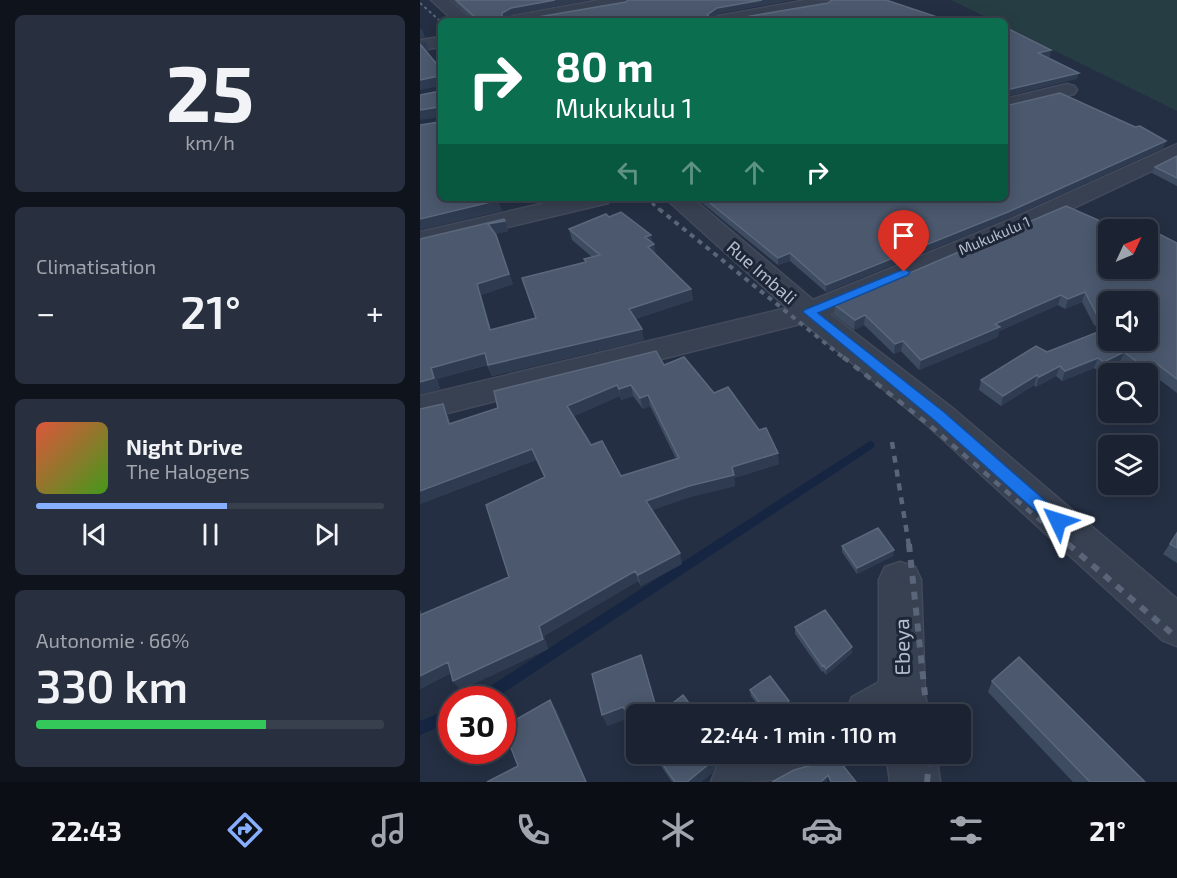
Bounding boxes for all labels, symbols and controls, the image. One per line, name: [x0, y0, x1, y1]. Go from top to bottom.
text: 80 m: [555, 40, 654, 90]
icon: right: [456, 42, 534, 120]
text: 25: [166, 44, 254, 138]
text: Mukukulu 1: [555, 91, 693, 123]
text: km/h: [185, 130, 235, 154]
icon: left: [612, 156, 645, 189]
icon: ahead: [675, 156, 708, 189]
icon: ahead: [738, 156, 771, 189]
icon: right: [801, 156, 834, 189]
pin: [878, 210, 929, 272]
street label: Mukukulu 1: [955, 212, 1033, 258]
icon: arrive: [887, 219, 920, 252]
north arrow: [1098, 219, 1158, 279]
map controls: [1098, 219, 1158, 495]
street label: Rue Imbali: [723, 236, 801, 308]
text: Climatisation: [36, 254, 156, 278]
text: 21°: [180, 284, 241, 338]
button: sound: [1098, 291, 1158, 351]
text: −: [36, 292, 55, 332]
text: +: [366, 292, 384, 332]
button: search: [1098, 363, 1158, 423]
text: Night Drive: [126, 433, 243, 459]
button: layers: [1098, 435, 1158, 495]
text: The Halogens: [126, 459, 250, 483]
position arrow: [1026, 489, 1090, 553]
icon: previous: [78, 518, 111, 551]
icon: pause: [194, 518, 227, 551]
icon: next: [310, 518, 343, 551]
street label: Ebeya: [888, 618, 914, 676]
text: Autonomie · 66%: [36, 628, 189, 652]
text: 330 km: [36, 658, 188, 712]
speed limit sign: 30: [438, 686, 516, 764]
text: 22:44 · 1 min · 110 m: [700, 721, 897, 747]
icon: directions: [224, 809, 266, 851]
icon: music: [368, 809, 410, 851]
icon: phone: [512, 809, 554, 851]
icon: climate: [657, 809, 699, 851]
icon: car: [801, 809, 843, 851]
icon: filters: [945, 809, 987, 851]
text: 22:43: [51, 814, 122, 846]
text: 21°: [1089, 814, 1126, 846]

